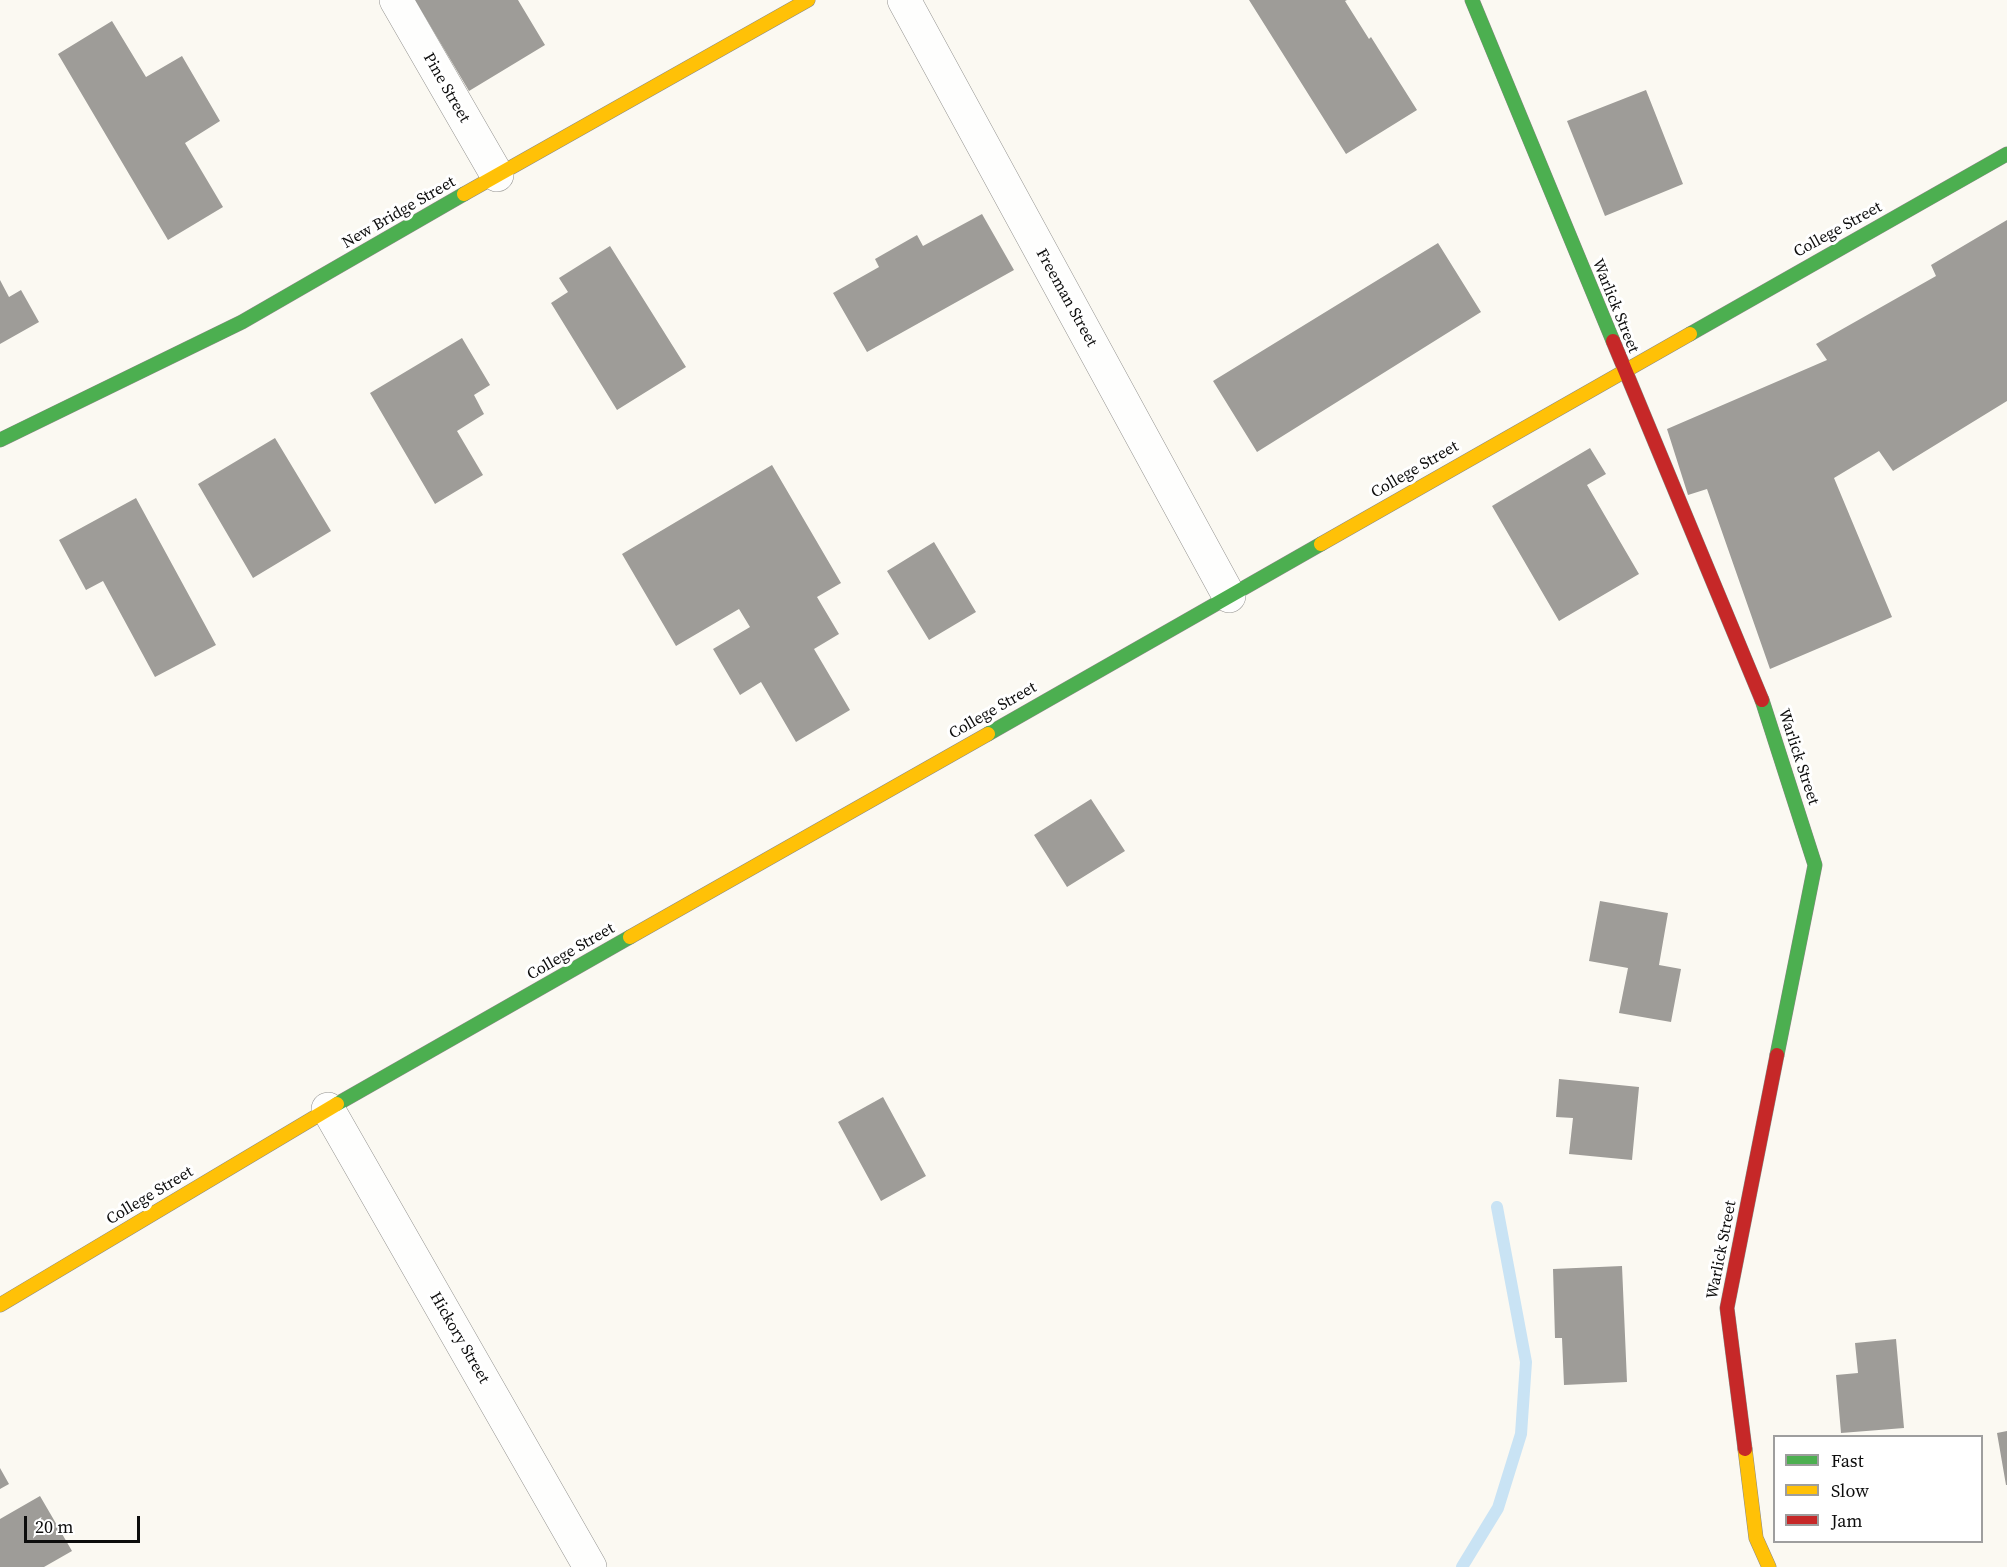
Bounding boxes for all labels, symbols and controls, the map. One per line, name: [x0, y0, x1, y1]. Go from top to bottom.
street label: Pine Street: [418, 50, 474, 126]
street label: New Bridge Street: [339, 173, 459, 253]
street label: College Street: [1791, 198, 1885, 262]
street label: Freeman Street: [1031, 246, 1101, 350]
street label: Warlick Street: [1587, 256, 1643, 356]
street label: College Street: [1368, 437, 1462, 503]
street label: College Street: [946, 678, 1040, 744]
street label: Warlick Street: [1773, 707, 1823, 807]
street label: College Street: [524, 919, 618, 985]
street label: College Street: [103, 1163, 197, 1229]
street label: Warlick Street: [1703, 1199, 1741, 1301]
street label: Hickory Street: [425, 1289, 493, 1387]
legend: [1773, 1435, 1983, 1543]
text: Fast: [1831, 1448, 1864, 1473]
text: Slow: [1831, 1478, 1869, 1503]
scale bar: [27, 1504, 142, 1542]
text: Jam: [1831, 1508, 1863, 1533]
text: 20 m: [35, 1514, 73, 1539]

